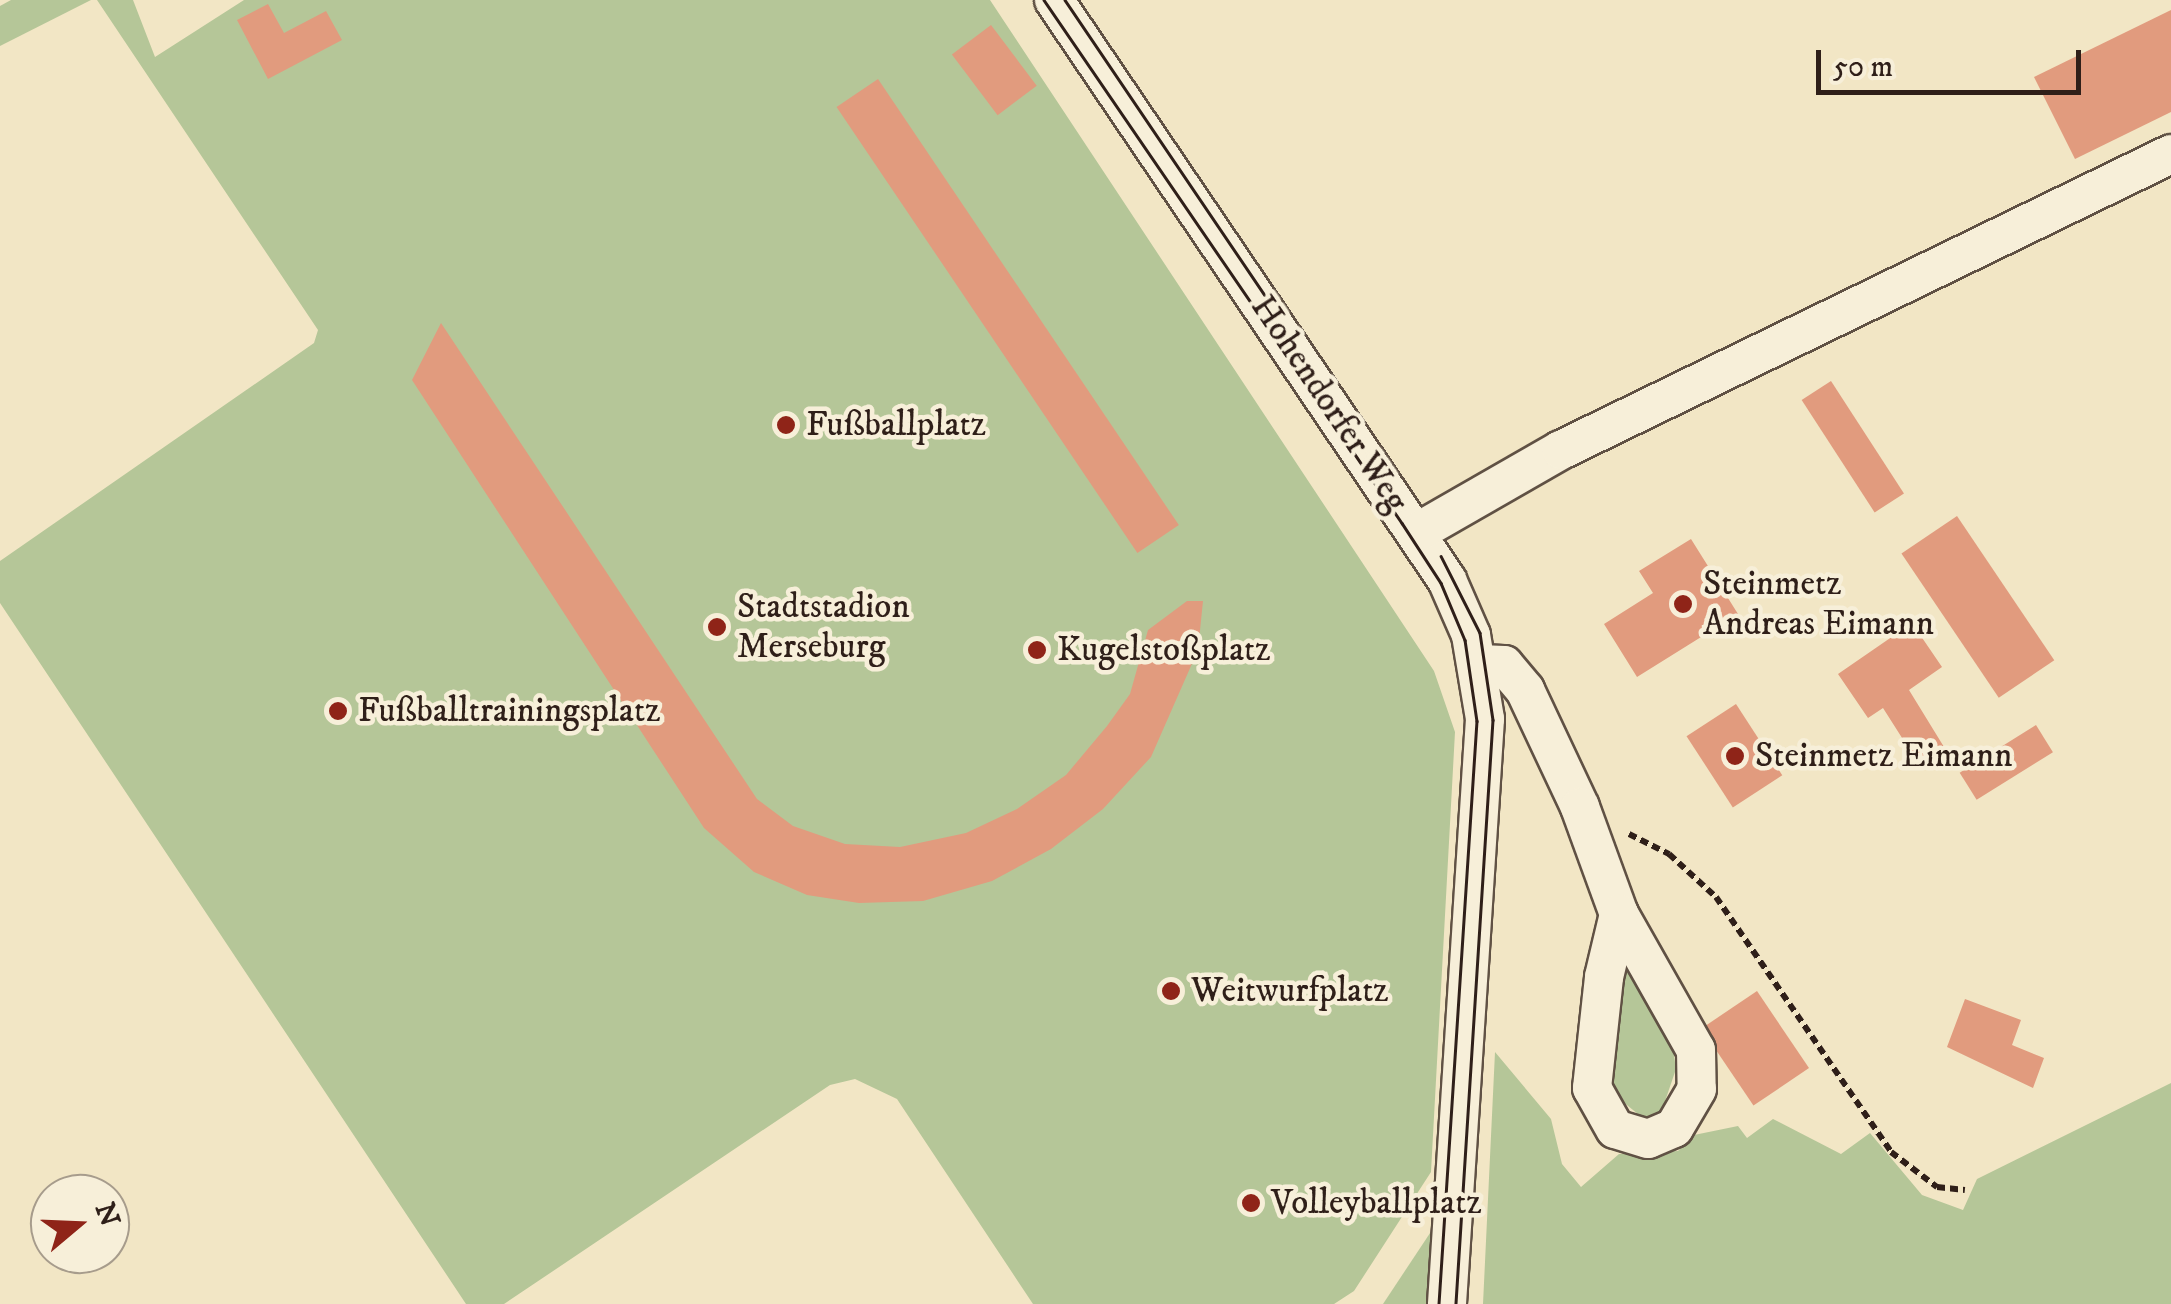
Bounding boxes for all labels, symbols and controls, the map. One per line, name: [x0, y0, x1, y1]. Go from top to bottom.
scale bar: [1821, 30, 2086, 92]
text: 50 m: [1833, 49, 1893, 86]
street label: Hohendorfer Weg: [1241, 288, 1417, 520]
place label: Fußballplatz: [806, 404, 986, 446]
marker: Fußballplatz: [775, 414, 797, 436]
place label: Steinmetz Andreas Eimann: [1703, 563, 1934, 645]
place label: Stadtstadion Merseburg: [737, 586, 910, 668]
marker: Steinmetz Andreas Eimann: [1672, 593, 1694, 615]
marker: Stadtstadion Merseburg: [706, 616, 728, 638]
place label: Kugelstoßplatz: [1057, 629, 1270, 671]
marker: Kugelstoßplatz: [1026, 639, 1048, 661]
place label: Fußballtrainingsplatz: [358, 690, 660, 732]
marker: Fußballtrainingsplatz: [327, 700, 349, 722]
place label: Steinmetz Eimann: [1755, 735, 2012, 777]
marker: Steinmetz Eimann: [1724, 745, 1746, 767]
place label: Weitwurfplatz: [1191, 970, 1389, 1012]
marker: Weitwurfplatz: [1160, 980, 1182, 1002]
north arrow: [30, 1174, 130, 1274]
place label: Volleyballplatz: [1271, 1182, 1482, 1224]
marker: Volleyballplatz: [1240, 1192, 1262, 1214]
text: N: [87, 1198, 127, 1231]

